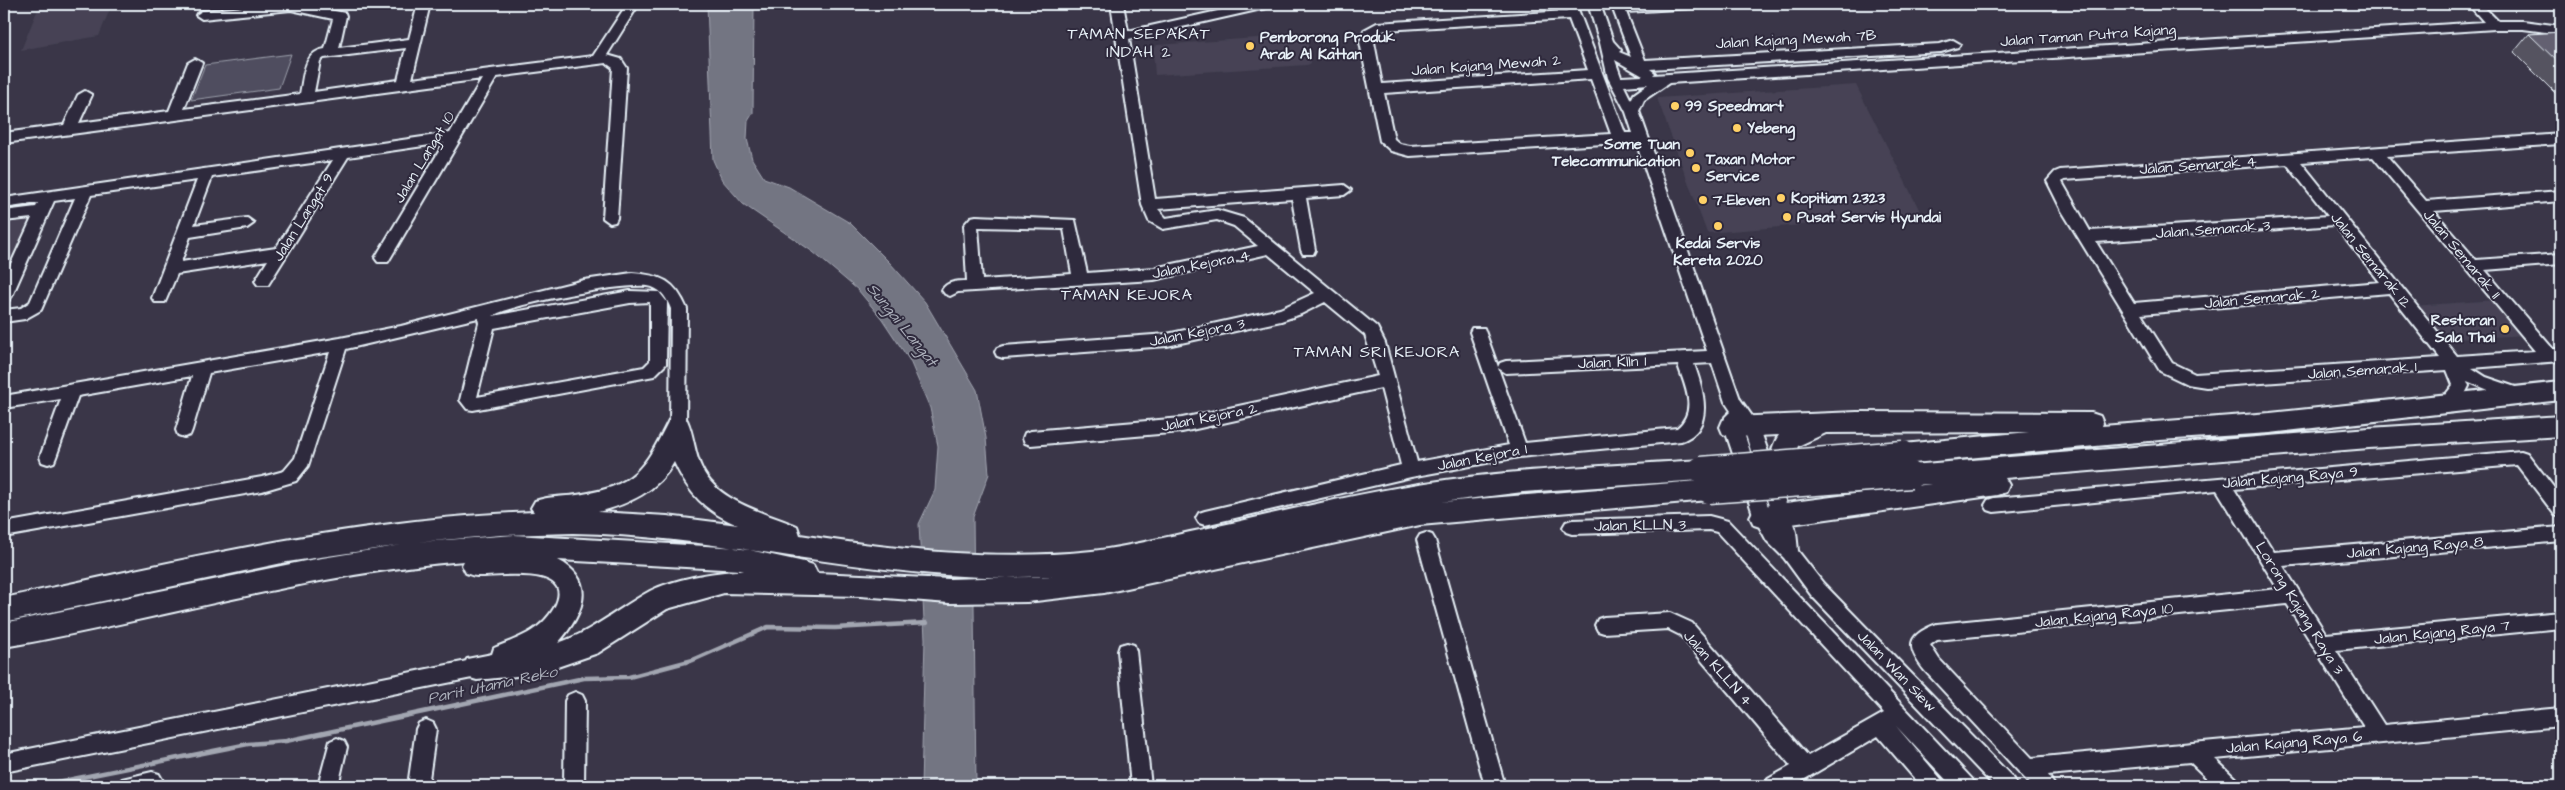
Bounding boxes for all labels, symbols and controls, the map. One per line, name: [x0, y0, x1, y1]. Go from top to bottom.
street label: Jalan Taman Putra Kajang: [1999, 19, 2177, 53]
district label: TAMAN SEPAKAT INDAH 2: [1067, 23, 1211, 63]
street label: Jalan Kajang Mewah 7B: [1715, 25, 1877, 55]
place label: Pemborong Produk Arab Al Kattan: [1260, 27, 1396, 65]
marker: Pemborong Produk Arab Al Kattan: [1244, 40, 1256, 52]
street label: Jalan Kajang Mewah 2: [1411, 50, 1562, 82]
place label: 99 Speedmart: [1685, 96, 1785, 117]
marker: 99 Speedmart: [1669, 100, 1681, 112]
street label: Jalan Langat 10: [389, 107, 461, 207]
place label: Yebeng: [1747, 118, 1795, 141]
marker: Yebeng: [1731, 122, 1743, 134]
place label: Some Tuan Telecommunication: [1551, 134, 1680, 172]
marker: Some Tuan Telecommunication: [1684, 147, 1696, 159]
place label: Taxan Motor Service: [1705, 149, 1796, 187]
street label: Jalan Semarak 4: [2139, 151, 2257, 180]
marker: Taxan Motor Service: [1690, 162, 1702, 174]
street label: Jalan Langat 9: [268, 169, 340, 266]
place label: Kopitiam 2323: [1791, 188, 1886, 209]
place label: 7-Eleven: [1712, 190, 1770, 211]
marker: Kopitiam 2323: [1775, 192, 1787, 204]
marker: 7-Eleven: [1697, 194, 1709, 206]
street label: Jalan Semarak 11: [2418, 205, 2505, 304]
place label: Pusat Servis Hyundai: [1797, 207, 1942, 229]
street label: Jalan Semarak 12: [2325, 208, 2416, 313]
marker: Pusat Servis Hyundai: [1781, 211, 1793, 223]
street label: Jalan Semarak 3: [2155, 215, 2271, 244]
marker: Kedai Servis Kereta 2020: [1712, 220, 1724, 232]
place label: Kedai Servis Kereta 2020: [1673, 233, 1763, 271]
street label: Jalan Kejora 4: [1150, 245, 1252, 284]
water label: Sungai Langat: [861, 278, 944, 373]
street label: Jalan Semarak 2: [2203, 283, 2321, 314]
district label: TAMAN KEJORA: [1061, 284, 1193, 306]
place label: Restoran Sala Thai: [2431, 310, 2496, 348]
street label: Jalan Kejora 3: [1148, 313, 1247, 352]
marker: Restoran Sala Thai: [2499, 323, 2511, 335]
district label: TAMAN SRI KEJORA: [1294, 341, 1460, 363]
street label: Jalan Klln 1: [1578, 351, 1647, 374]
street label: Jalan Semarak 1: [2307, 356, 2417, 385]
street label: Jalan Kejora 2: [1159, 398, 1260, 437]
street label: Jalan Kejora 1: [1435, 438, 1529, 476]
street label: Jalan Kajang Raya 9: [2221, 461, 2359, 495]
street label: Jalan KLLN 3: [1594, 514, 1687, 537]
street label: Jalan Kajang Raya 8: [2346, 531, 2485, 565]
street label: Lorong Kajang Raya 3: [2249, 538, 2349, 679]
street label: Jalan Kajang Raya 10: [2034, 598, 2175, 634]
street label: Jalan Kajang Raya 7: [2373, 615, 2511, 651]
street label: Jalan KLLN 4: [1678, 626, 1757, 710]
street label: Jalan Wan Siew: [1852, 626, 1941, 717]
water label: Parit Utama Reko: [425, 660, 560, 709]
street label: Jalan Kajang Raya 6: [2225, 726, 2364, 760]

